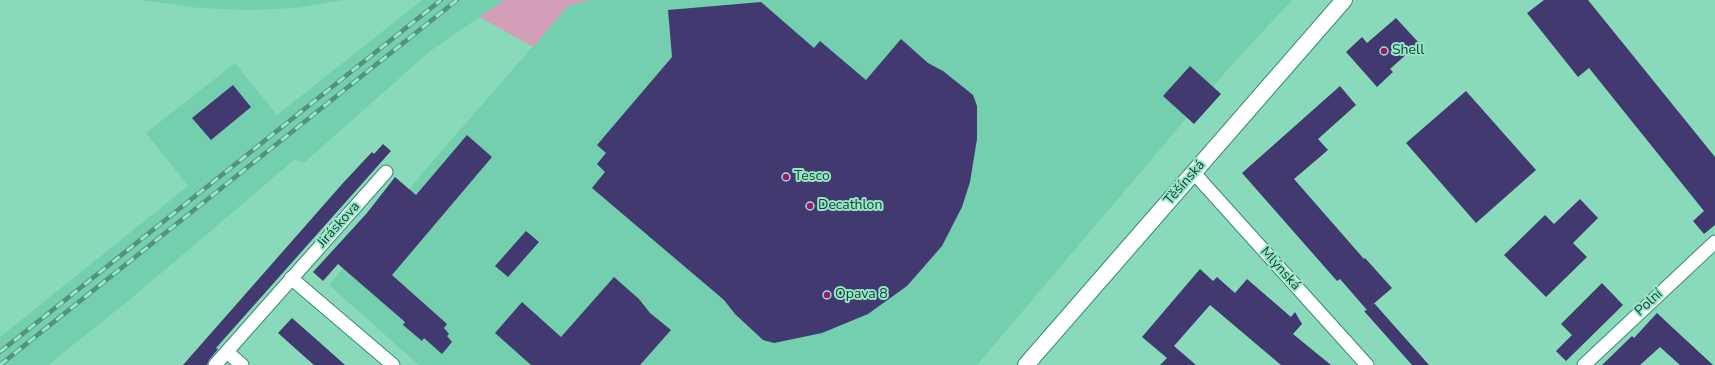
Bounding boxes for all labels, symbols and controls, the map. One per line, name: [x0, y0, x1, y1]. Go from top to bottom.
place label: Shell: [1392, 43, 1424, 59]
marker: Shell: [1379, 46, 1389, 56]
street label: Těšínská: [1161, 157, 1209, 209]
place label: Tesco: [794, 169, 830, 185]
marker: Tesco: [781, 172, 791, 182]
place label: Decathlon: [818, 198, 882, 214]
street label: Jiráskova: [314, 199, 364, 251]
marker: Decathlon: [805, 201, 815, 211]
street label: Mlýnská: [1256, 244, 1304, 294]
street label: Polní: [1632, 286, 1666, 320]
place label: Opava 8: [835, 287, 888, 303]
marker: Opava 8: [822, 290, 832, 300]

